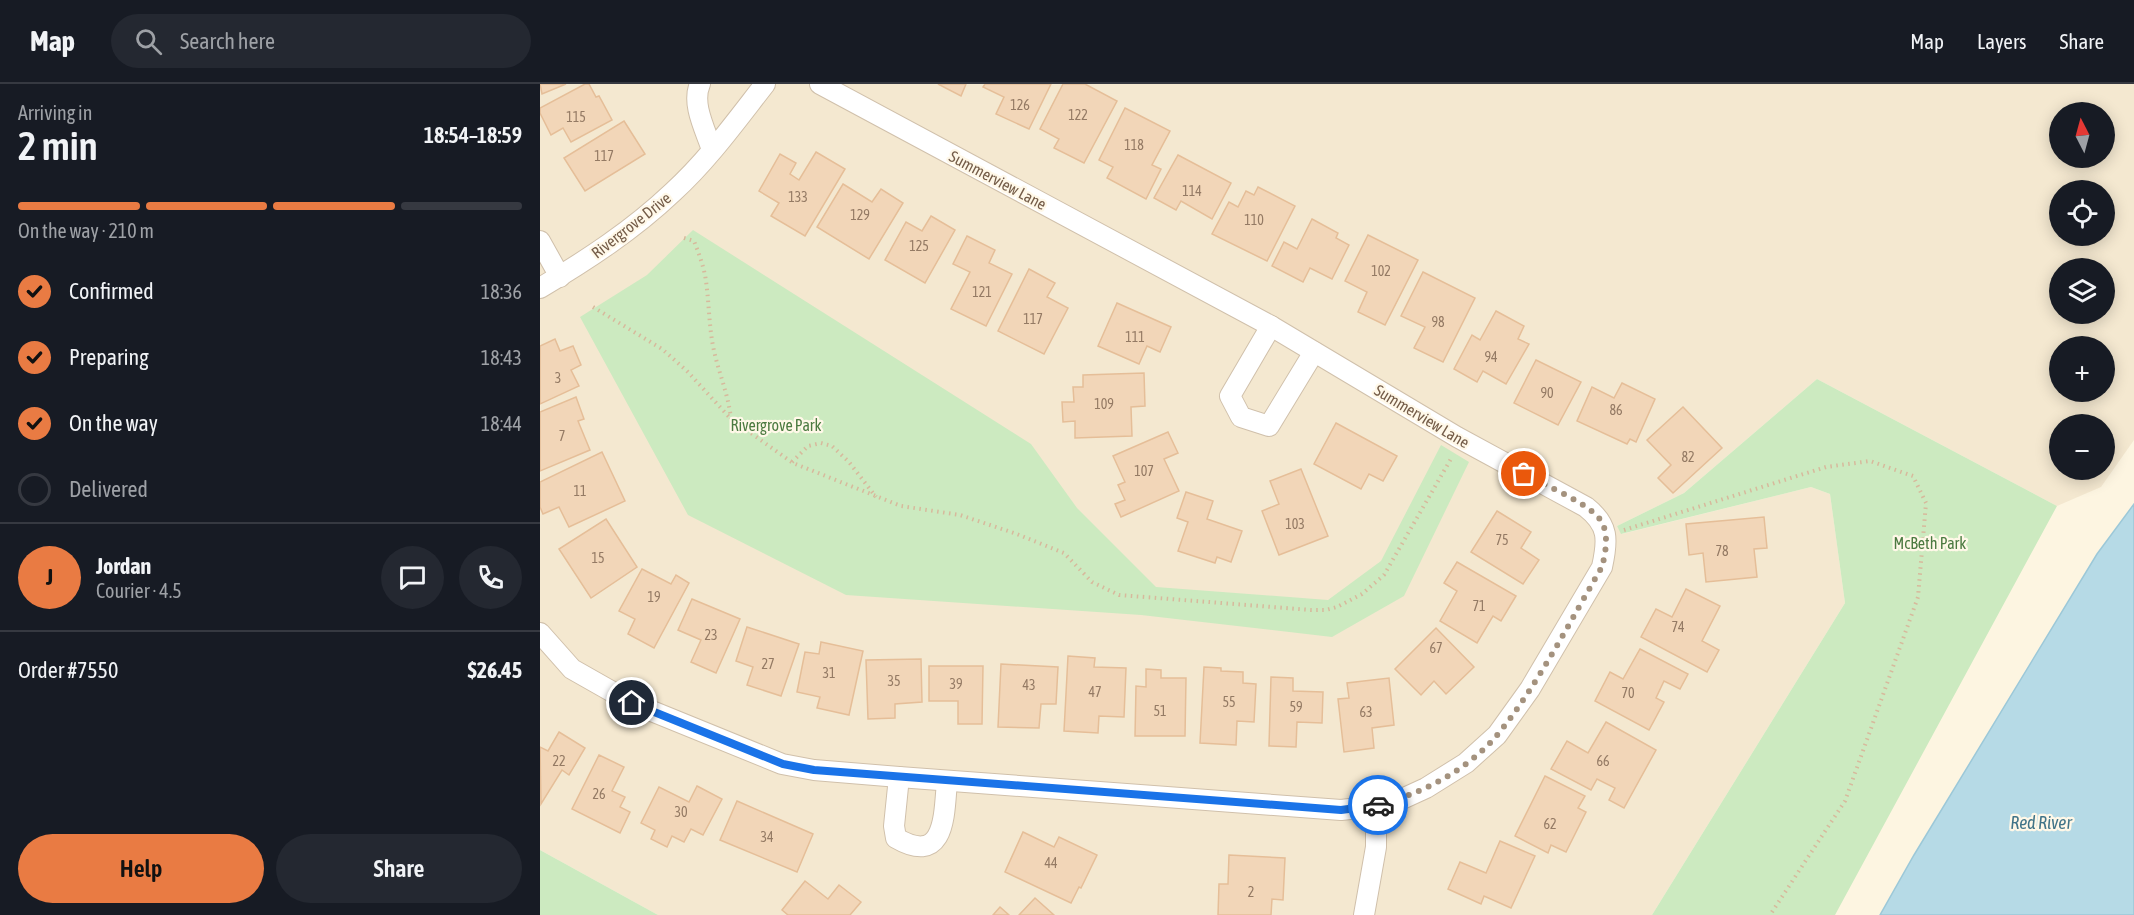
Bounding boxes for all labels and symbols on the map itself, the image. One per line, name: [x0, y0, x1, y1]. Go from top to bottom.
house number: 126: [1010, 97, 1030, 113]
north arrow: [2049, 102, 2115, 168]
house number: 122: [1068, 107, 1088, 123]
house number: 115: [566, 109, 586, 125]
house number: 118: [1124, 137, 1144, 153]
street label: Summerview Lane: [946, 147, 1050, 213]
house number: 117: [594, 148, 614, 164]
house number: 114: [1182, 183, 1202, 199]
street label: Rivergrove Drive: [588, 189, 675, 262]
house number: 133: [788, 189, 808, 205]
house number: 129: [850, 207, 870, 223]
house number: 110: [1244, 212, 1264, 228]
house number: 125: [909, 238, 929, 254]
house number: 102: [1371, 263, 1391, 279]
house number: 121: [972, 284, 992, 300]
house number: 117: [1023, 311, 1043, 327]
house number: 98: [1431, 314, 1445, 330]
house number: 111: [1125, 329, 1145, 345]
house number: 94: [1484, 349, 1498, 365]
house number: 3: [555, 370, 561, 386]
street label: Summerview Lane: [1371, 381, 1473, 451]
house number: 90: [1540, 385, 1554, 401]
house number: 109: [1094, 396, 1114, 412]
house number: 86: [1609, 402, 1623, 418]
park label: Rivergrove Park: [730, 416, 822, 435]
house number: 7: [559, 428, 565, 444]
pin: [1498, 448, 1549, 499]
house number: 82: [1681, 449, 1695, 465]
house number: 107: [1134, 463, 1154, 479]
house number: 11: [573, 483, 587, 499]
house number: 103: [1285, 516, 1305, 532]
house number: 75: [1495, 532, 1509, 548]
park label: McBeth Park: [1894, 534, 1966, 552]
house number: 78: [1715, 543, 1729, 559]
house number: 15: [591, 550, 605, 566]
house number: 19: [647, 589, 661, 605]
house number: 71: [1472, 598, 1486, 614]
house number: 74: [1671, 619, 1685, 635]
house number: 23: [704, 627, 718, 643]
house number: 67: [1429, 640, 1443, 656]
house number: 27: [761, 656, 775, 672]
house number: 31: [822, 665, 836, 681]
house number: 35: [887, 673, 901, 689]
house number: 39: [949, 676, 963, 692]
pin: [606, 677, 657, 728]
house number: 43: [1022, 677, 1036, 693]
house number: 47: [1088, 684, 1102, 700]
house number: 70: [1621, 685, 1635, 701]
house number: 55: [1222, 694, 1236, 710]
house number: 59: [1289, 699, 1303, 715]
house number: 51: [1153, 703, 1167, 719]
house number: 63: [1359, 704, 1373, 720]
house number: 22: [552, 753, 566, 769]
house number: 66: [1596, 753, 1610, 769]
courier: [1348, 775, 1408, 835]
house number: 26: [592, 786, 606, 802]
house number: 30: [674, 804, 688, 820]
water label: Red River: [2010, 812, 2073, 833]
house number: 62: [1543, 816, 1557, 832]
house number: 34: [760, 829, 774, 845]
house number: 44: [1044, 855, 1058, 871]
house number: 2: [1248, 884, 1254, 900]

